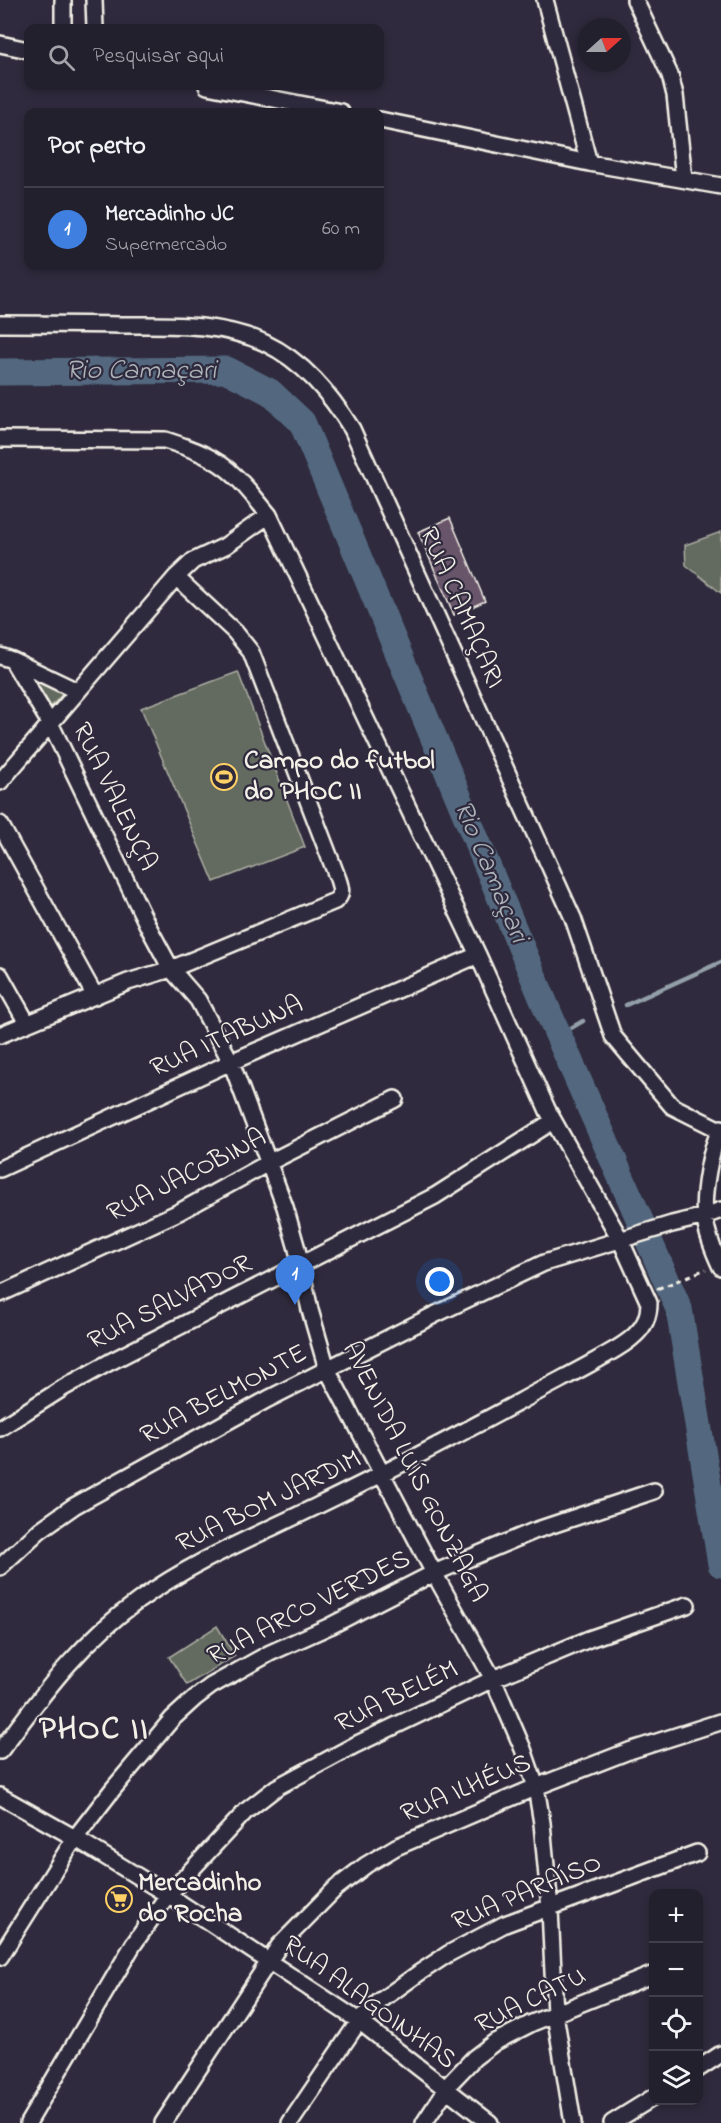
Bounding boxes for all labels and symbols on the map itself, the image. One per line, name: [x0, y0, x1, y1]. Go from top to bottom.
north arrow: [577, 18, 631, 72]
water label: Rio Camaçari: [66, 351, 219, 392]
street label: RUA CAMAÇARI: [408, 521, 514, 695]
street label: RUA VALENÇA: [61, 716, 167, 878]
place label: Campo do futbol do PHOC II: [244, 742, 435, 812]
sports icon: Campo do futbol do PHOC II: [209, 762, 239, 792]
water label: Rio Camaçari: [442, 795, 539, 952]
street label: RUA ITABUNA: [144, 986, 310, 1088]
street label: RUA JACOBINA: [100, 1119, 274, 1233]
street label: RUA SALVADOR: [81, 1245, 259, 1361]
pin: 1: [276, 1256, 314, 1305]
your location: [425, 1267, 454, 1296]
street label: RUA BELMONTE: [134, 1335, 314, 1455]
street label: AVENIDA LUÍS GONZAGA: [331, 1335, 497, 1609]
street label: RUA BOM JARDIM: [170, 1440, 368, 1564]
street label: RUA ARCO VERDES: [201, 1540, 417, 1676]
street label: RUA BELÉM: [329, 1650, 465, 1744]
district label: PHOC II: [39, 1706, 149, 1754]
street label: RUA ILHÉUS: [395, 1744, 537, 1834]
street label: RUA PARAÍSO: [446, 1844, 608, 1942]
place label: Mercadinho do Rocha: [138, 1864, 262, 1934]
supermarket icon: Mercadinho do Rocha: [104, 1884, 134, 1914]
street label: RUA ALAGOINHAS: [274, 1926, 464, 2080]
street label: RUA CATU: [469, 1957, 593, 2045]

